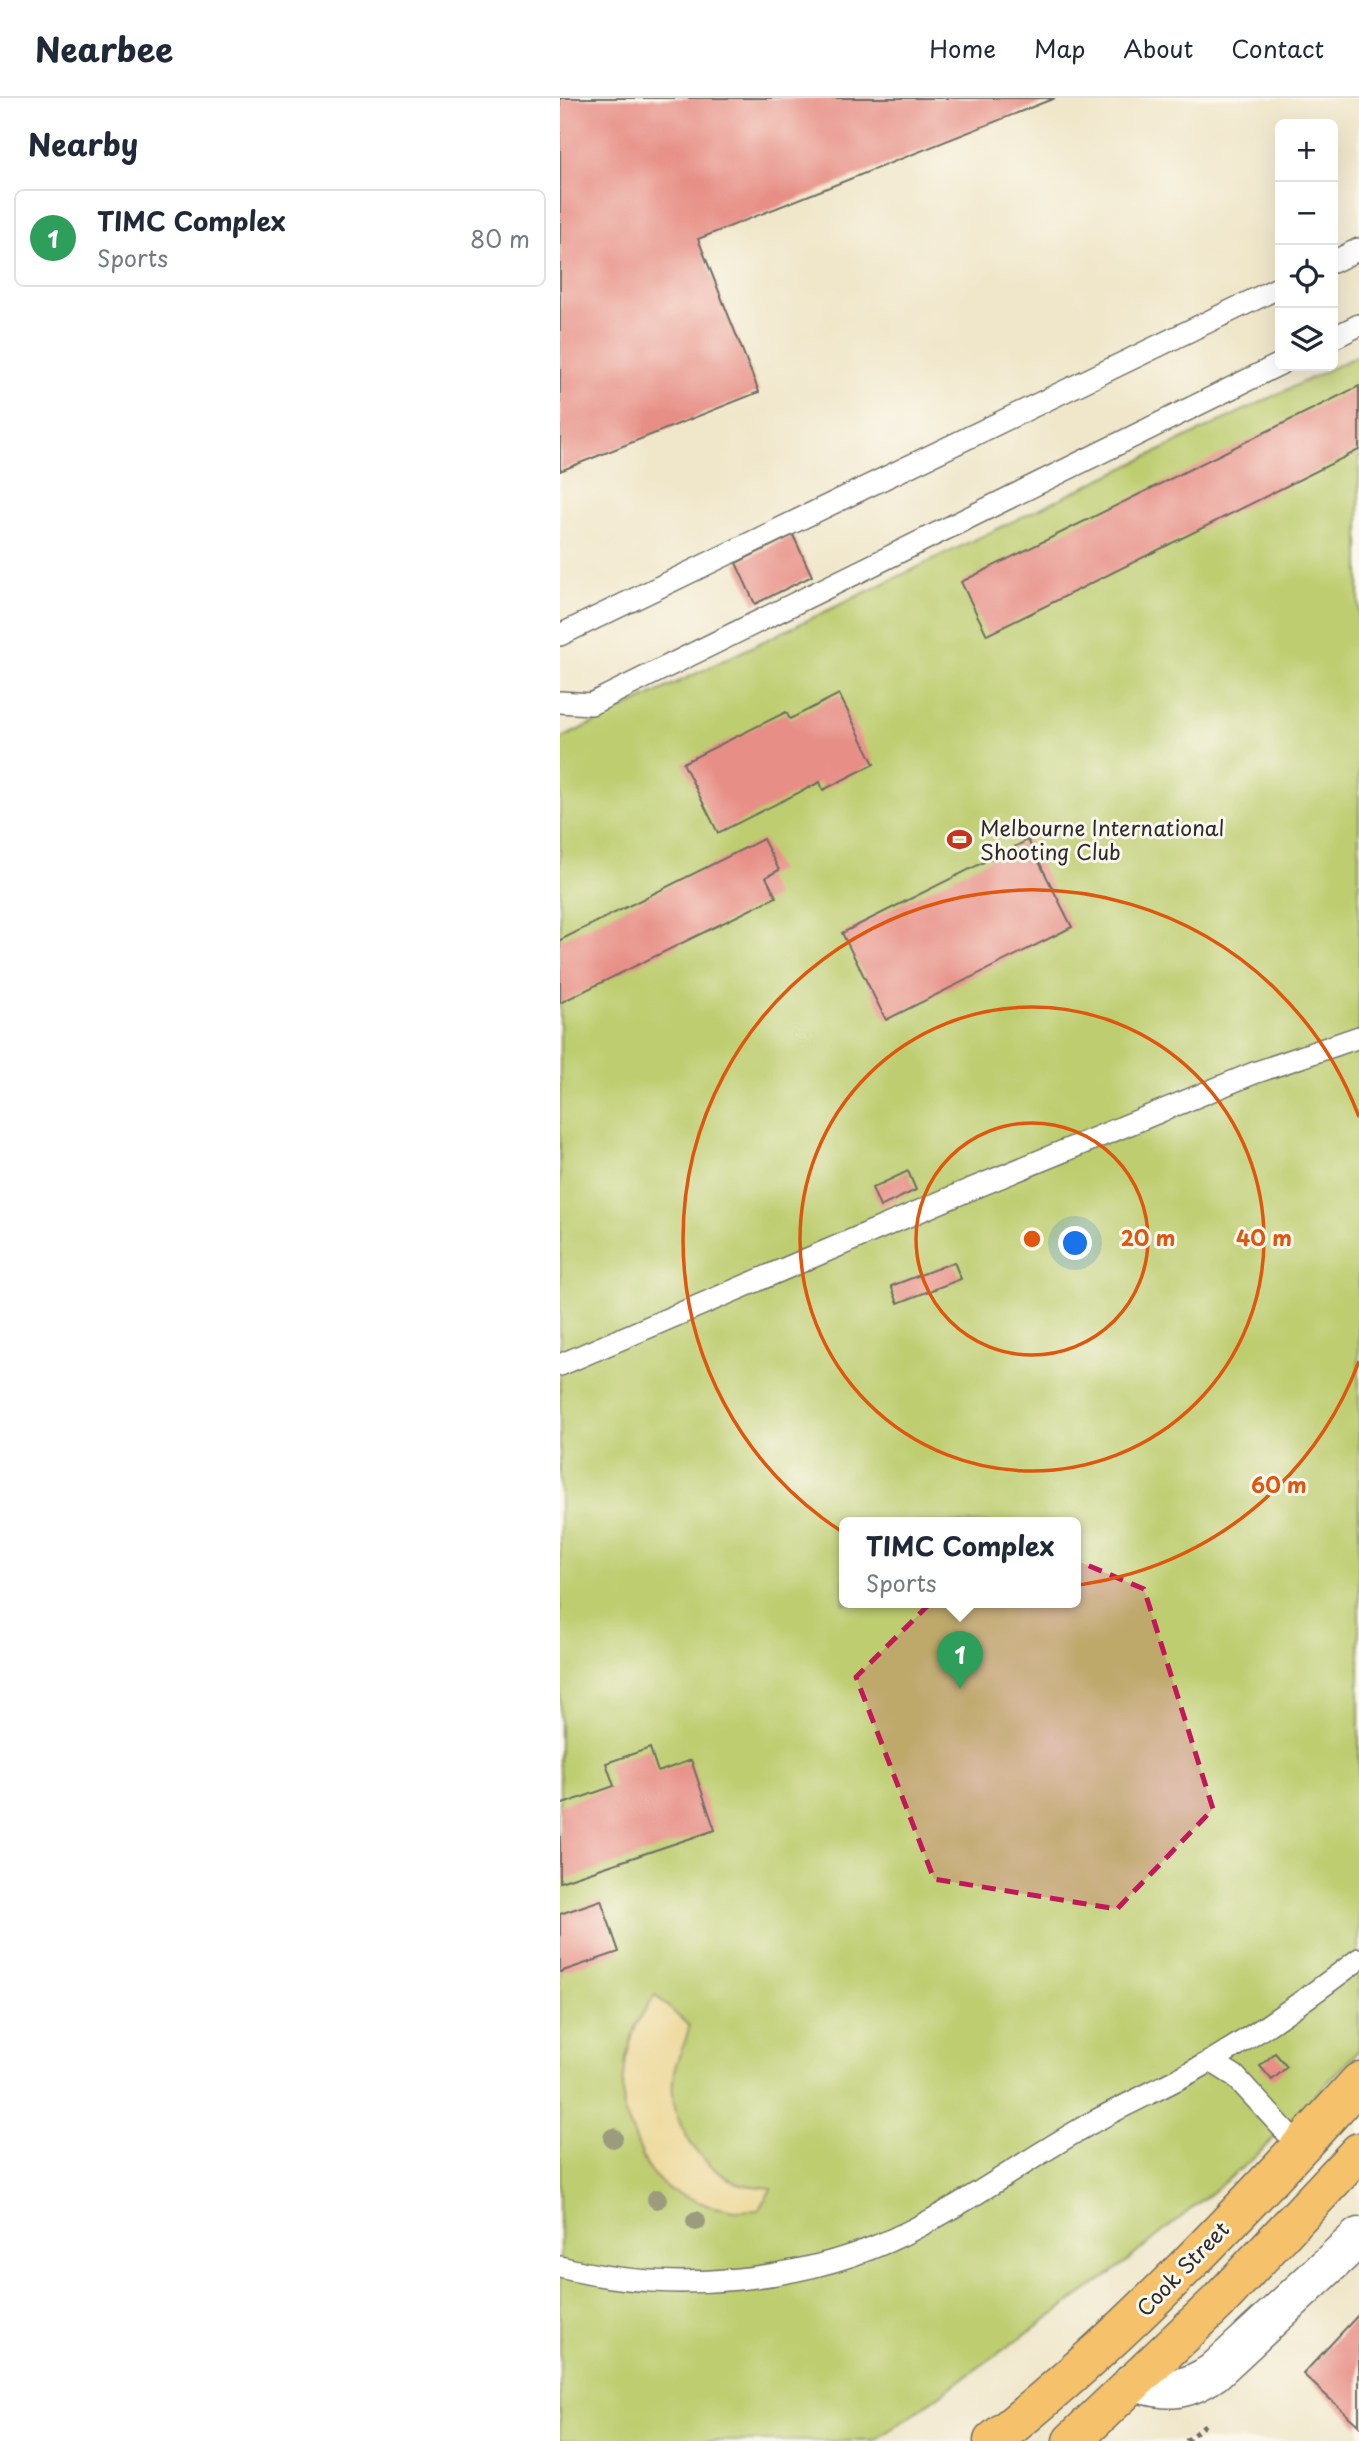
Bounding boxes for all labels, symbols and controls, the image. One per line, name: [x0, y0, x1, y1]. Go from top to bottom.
text: Nearbee: [35, 23, 173, 73]
text: Home: [929, 30, 996, 66]
text: Map: [1034, 30, 1085, 66]
text: About: [1123, 30, 1193, 66]
text: Contact: [1231, 30, 1324, 66]
map controls: [1275, 119, 1338, 371]
button: +: [1275, 119, 1338, 182]
text: Nearby: [28, 121, 138, 166]
button: −: [1275, 182, 1338, 245]
text: TIMC Complex: [97, 201, 286, 240]
text: 1: [48, 221, 59, 256]
text: 80 m: [470, 221, 530, 256]
text: Sports: [97, 240, 168, 275]
button: locate: [1275, 245, 1338, 308]
button: layers: [1275, 308, 1338, 371]
place label: Melbourne International Shooting Club: [980, 811, 1224, 867]
sports icon: Melbourne International Shooting Club: [946, 825, 974, 853]
text: 20 m: [1121, 1221, 1175, 1253]
text: 40 m: [1236, 1221, 1292, 1253]
your location: [1058, 1226, 1092, 1260]
centre of rings: [1020, 1227, 1044, 1251]
text: 60 m: [1251, 1468, 1307, 1500]
popup: [839, 1517, 1081, 1608]
text: TIMC Complex: [866, 1526, 1054, 1565]
text: Sports: [866, 1565, 937, 1600]
pin: 1: [937, 1631, 983, 1689]
street label: Cook Street: [1128, 2213, 1236, 2323]

